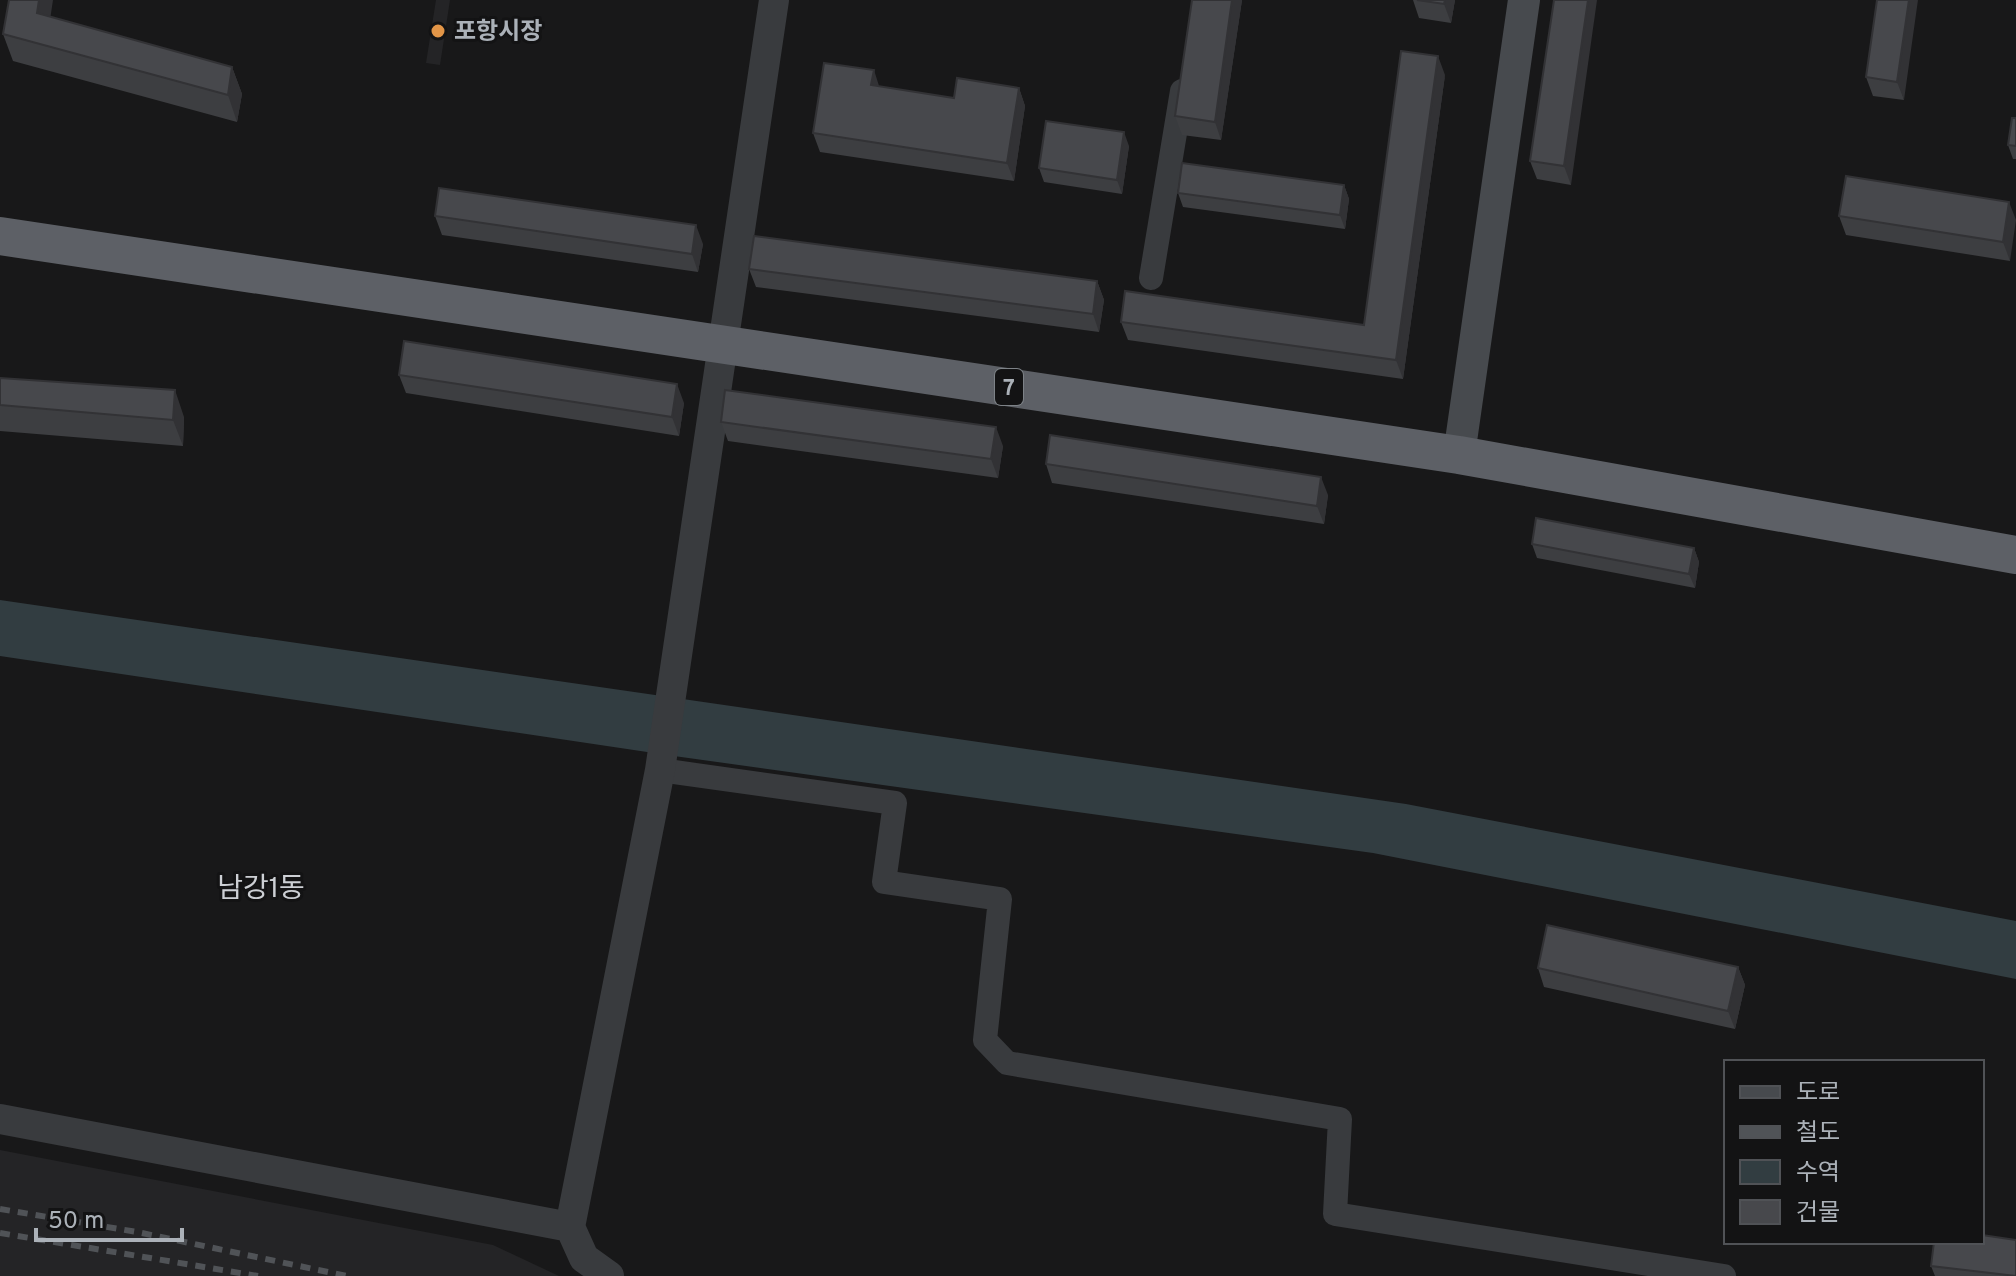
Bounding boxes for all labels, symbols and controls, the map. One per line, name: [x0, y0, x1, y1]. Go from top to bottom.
place label: 포항시장: [454, 18, 542, 48]
marker: 포항시장: [429, 22, 447, 40]
road number: 7: [995, 369, 1023, 405]
district label: 남강1동: [217, 872, 305, 908]
legend: [1724, 1060, 1984, 1244]
text: 도로: [1796, 1079, 1840, 1109]
text: 철도: [1796, 1119, 1840, 1149]
text: 수역: [1796, 1159, 1840, 1189]
scale bar: [36, 1192, 182, 1242]
text: 건물: [1796, 1199, 1840, 1229]
text: 50 m: [48, 1207, 104, 1237]

